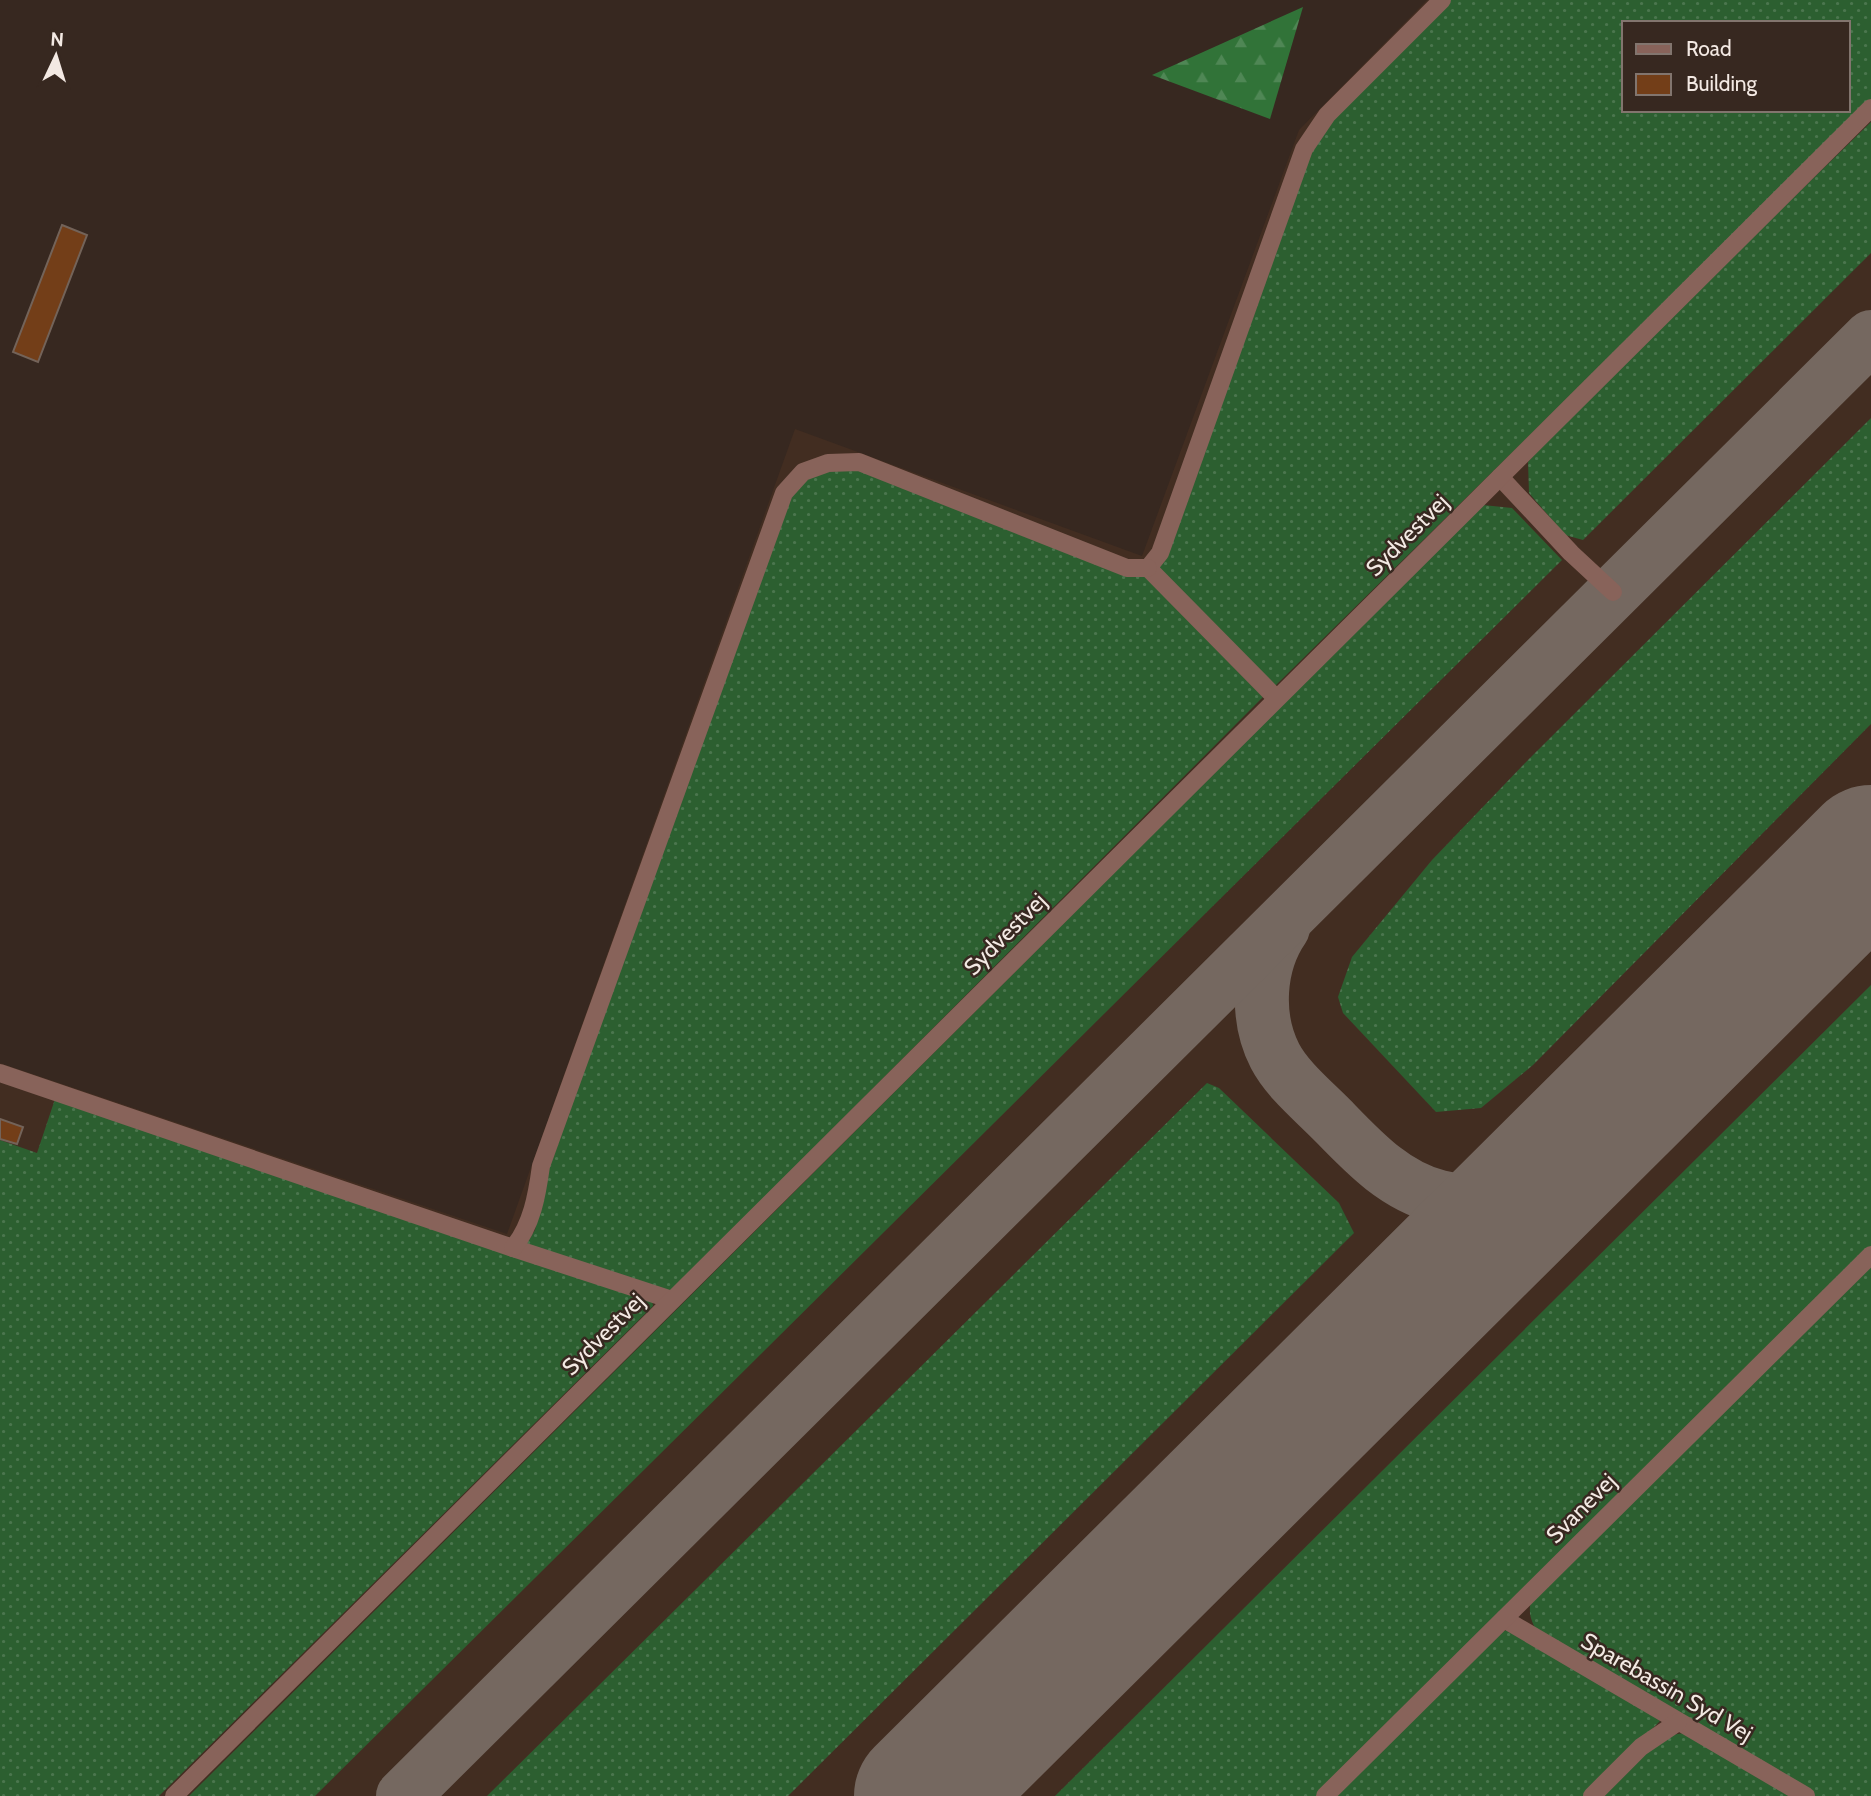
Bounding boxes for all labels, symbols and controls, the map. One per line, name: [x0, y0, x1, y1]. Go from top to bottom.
north arrow: [21, 21, 91, 91]
legend: [1622, 21, 1850, 112]
text: N: [50, 28, 65, 51]
text: Road: [1686, 36, 1732, 61]
text: Building: [1686, 71, 1758, 96]
street label: Sydvestvej: [1360, 488, 1454, 582]
street label: Sydvestvej: [958, 887, 1052, 981]
street label: Sydvestvej: [556, 1287, 650, 1381]
street label: Svanevej: [1540, 1467, 1622, 1549]
street label: Sparebassin Syd Vej: [1576, 1627, 1758, 1747]

